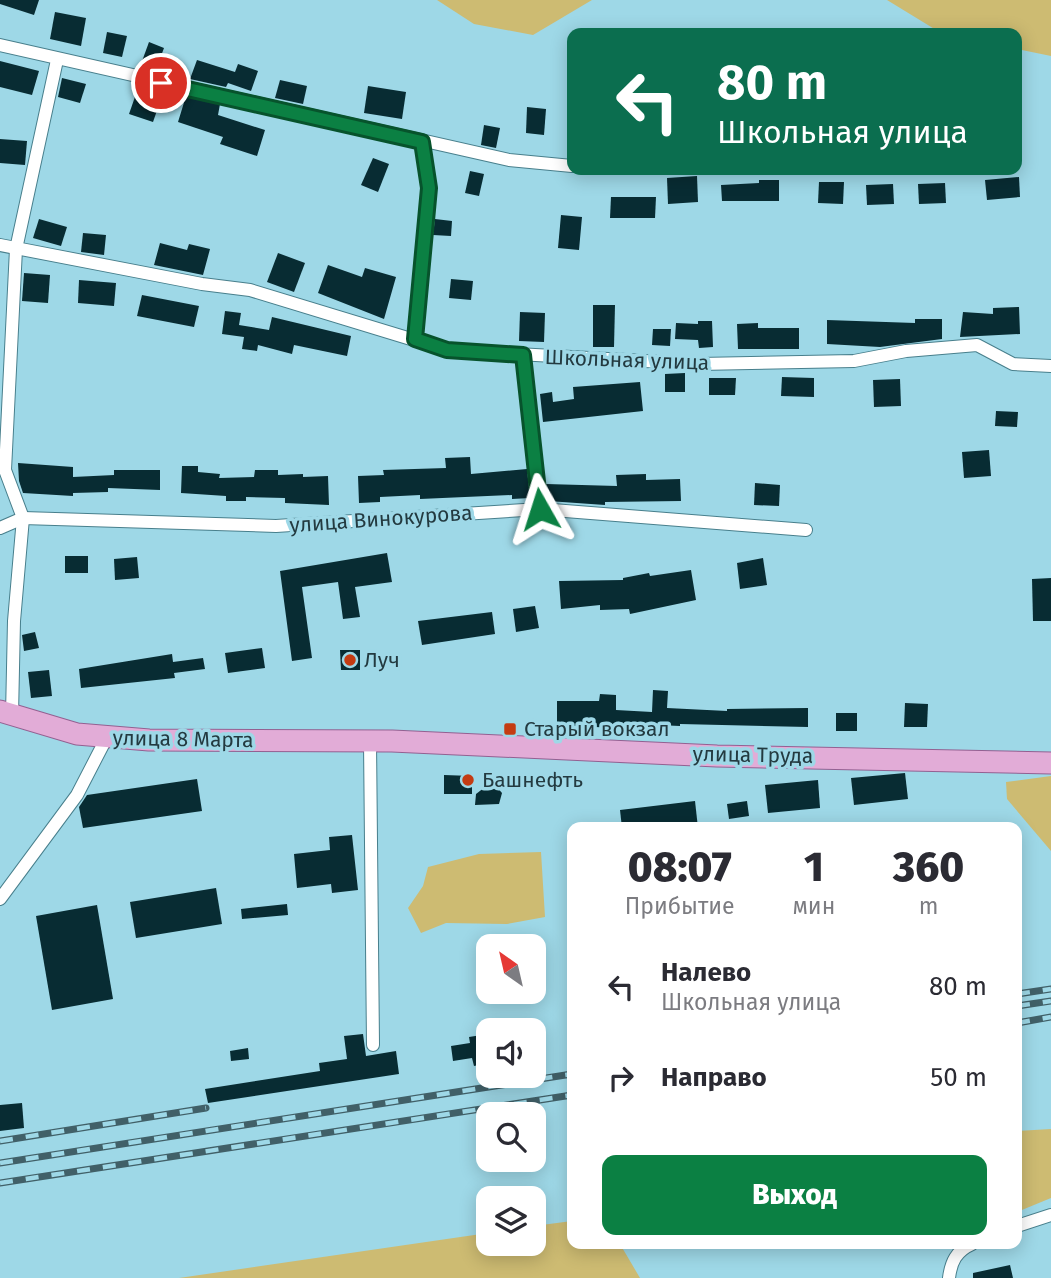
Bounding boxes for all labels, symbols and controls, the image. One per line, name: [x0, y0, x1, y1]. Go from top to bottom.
pin: [131, 53, 191, 113]
text: 80 m: [717, 53, 827, 112]
icon: left: [602, 56, 693, 147]
icon: arrive: [142, 64, 180, 102]
text: Школьная улица: [717, 113, 968, 151]
street label: Школьная улица: [544, 344, 710, 376]
position arrow: [503, 472, 577, 546]
street label: улица Винокурова: [289, 500, 473, 538]
place label: Луч: [364, 647, 400, 673]
marker: Луч: [342, 652, 358, 668]
place label: Старый вокзал: [524, 716, 670, 742]
marker: Старый вокзал: [502, 721, 518, 737]
street label: улица 8 Марта: [112, 725, 254, 753]
street label: улица Труда: [693, 741, 813, 769]
place label: Башнефть: [482, 767, 583, 793]
marker: Башнефть: [460, 772, 476, 788]
text: 08:07: [628, 842, 732, 892]
text: 1: [804, 842, 824, 892]
text: 360: [893, 842, 964, 892]
text: Прибытие: [625, 892, 735, 920]
text: мин: [792, 892, 835, 920]
text: m: [919, 892, 938, 920]
north arrow: [476, 934, 546, 1004]
map controls: [476, 934, 546, 1256]
text: Налево: [661, 957, 751, 988]
icon: left: [602, 968, 640, 1006]
text: 80 m: [929, 971, 987, 1002]
text: Школьная улица: [661, 988, 841, 1016]
button: sound: [476, 1018, 546, 1088]
icon: right: [602, 1059, 640, 1097]
text: Направо: [661, 1062, 767, 1093]
text: 50 m: [930, 1062, 987, 1093]
button: search: [476, 1102, 546, 1172]
button: Выход: [602, 1155, 987, 1235]
button: layers: [476, 1186, 546, 1256]

